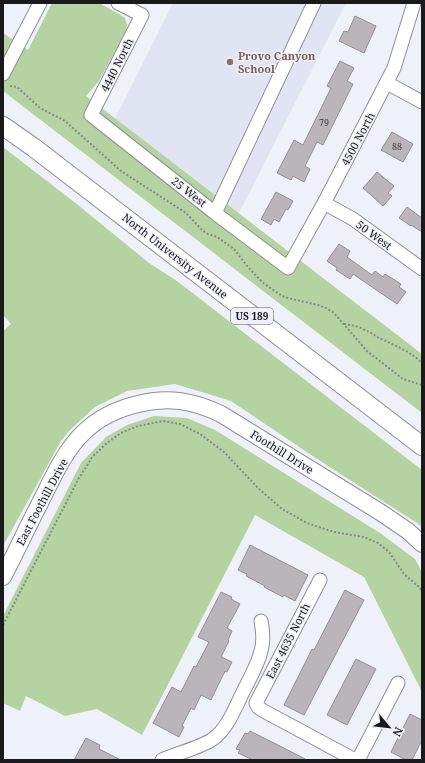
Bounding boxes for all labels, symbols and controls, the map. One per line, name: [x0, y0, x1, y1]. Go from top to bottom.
street label: 4440 North: [97, 35, 136, 94]
place label: Provo Canyon School: [238, 48, 316, 76]
marker: Provo Canyon School: [225, 57, 235, 67]
street label: 4500 North: [337, 110, 378, 168]
house number: 79: [319, 116, 329, 129]
house number: 88: [392, 140, 402, 153]
street label: 25 West: [169, 173, 210, 210]
street label: North University Avenue: [119, 210, 231, 302]
street label: 50 West: [353, 217, 395, 253]
road number: US 189: [231, 308, 273, 324]
street label: Foothill Drive: [248, 426, 317, 477]
street label: East Foothill Drive: [12, 456, 71, 548]
street label: East 4635 North: [262, 600, 313, 681]
north arrow: [369, 707, 409, 747]
text: N: [389, 725, 407, 740]

